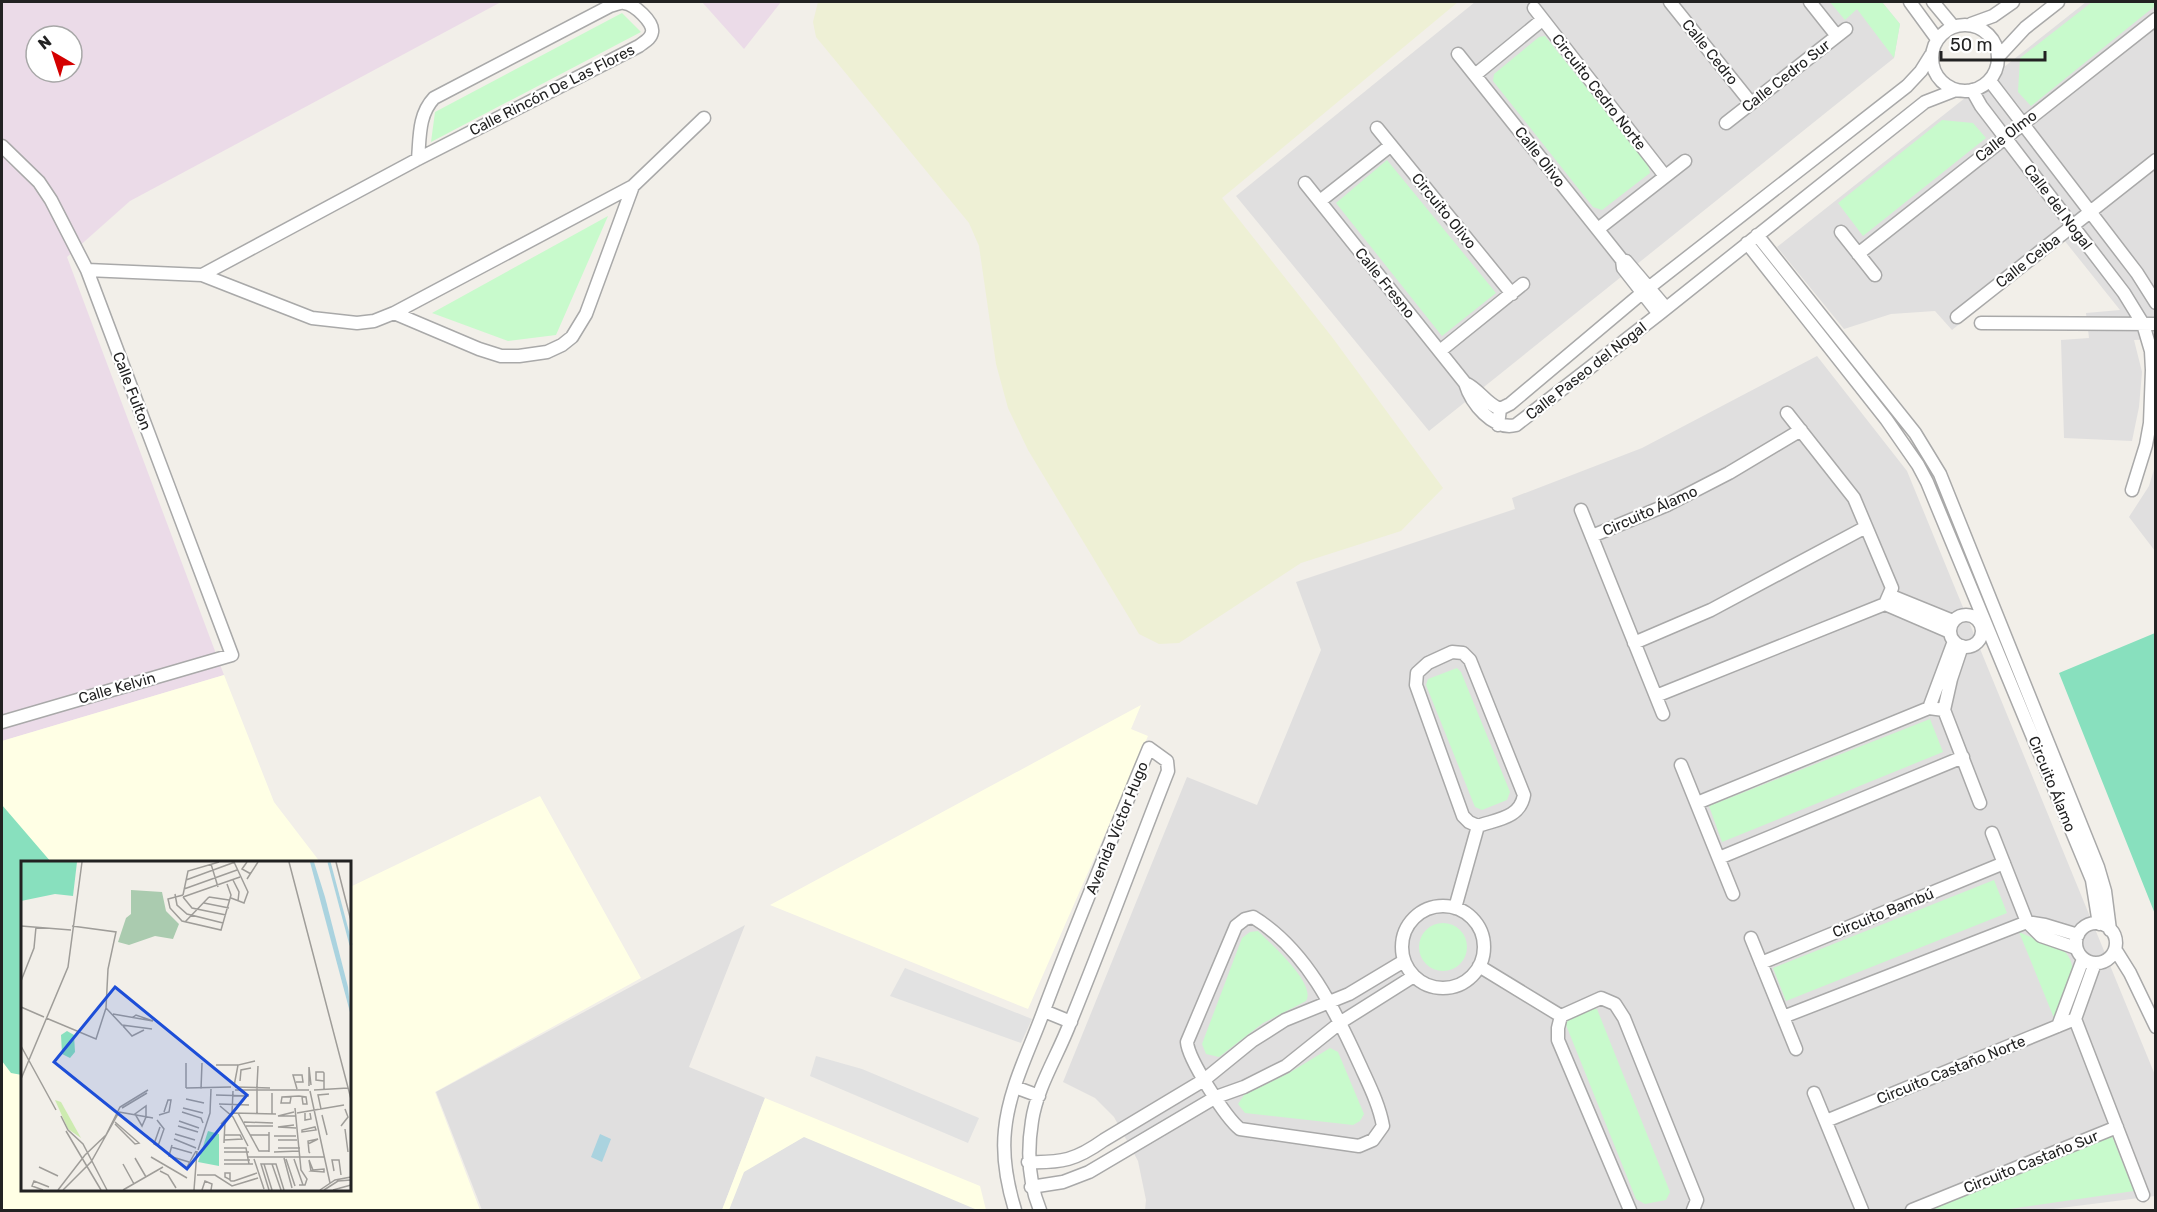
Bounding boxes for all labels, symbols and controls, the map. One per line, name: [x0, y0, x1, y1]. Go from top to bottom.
street label: Calle Cedro: [1678, 16, 1742, 88]
north arrow: [24, 24, 84, 84]
scale bar: [1941, 24, 2044, 62]
street label: Circuito Cedro Norte: [1548, 30, 1650, 154]
text: N: [34, 32, 55, 54]
text: 50 m: [1950, 34, 1993, 56]
street label: Calle Cedro Sur: [1738, 36, 1834, 116]
street label: Calle Rincón De Las Flores: [466, 40, 638, 140]
street label: Calle Olmo: [1972, 106, 2040, 166]
street label: Calle Olivo: [1511, 123, 1569, 191]
street label: Calle del Nogal: [2020, 161, 2096, 253]
street label: Circuito Olivo: [1408, 169, 1480, 253]
street label: Calle Ceiba: [1992, 230, 2064, 292]
street label: Calle Fresno: [1351, 244, 1419, 322]
street label: Calle Paseo del Nogal: [1522, 318, 1650, 424]
street label: Calle Fulton: [109, 349, 155, 433]
street label: Circuito Álamo: [1600, 482, 1700, 540]
street label: Calle Kelvin: [76, 668, 158, 708]
street label: Circuito Álamo: [2025, 733, 2079, 835]
street label: Avenida Víctor Hugo: [1082, 759, 1152, 897]
inset map: [21, 861, 351, 1191]
street label: Circuito Bambú: [1830, 884, 1936, 942]
street label: Circuito Castaño Norte: [1874, 1032, 2028, 1108]
street label: Circuito Castaño Sur: [1961, 1127, 2101, 1197]

